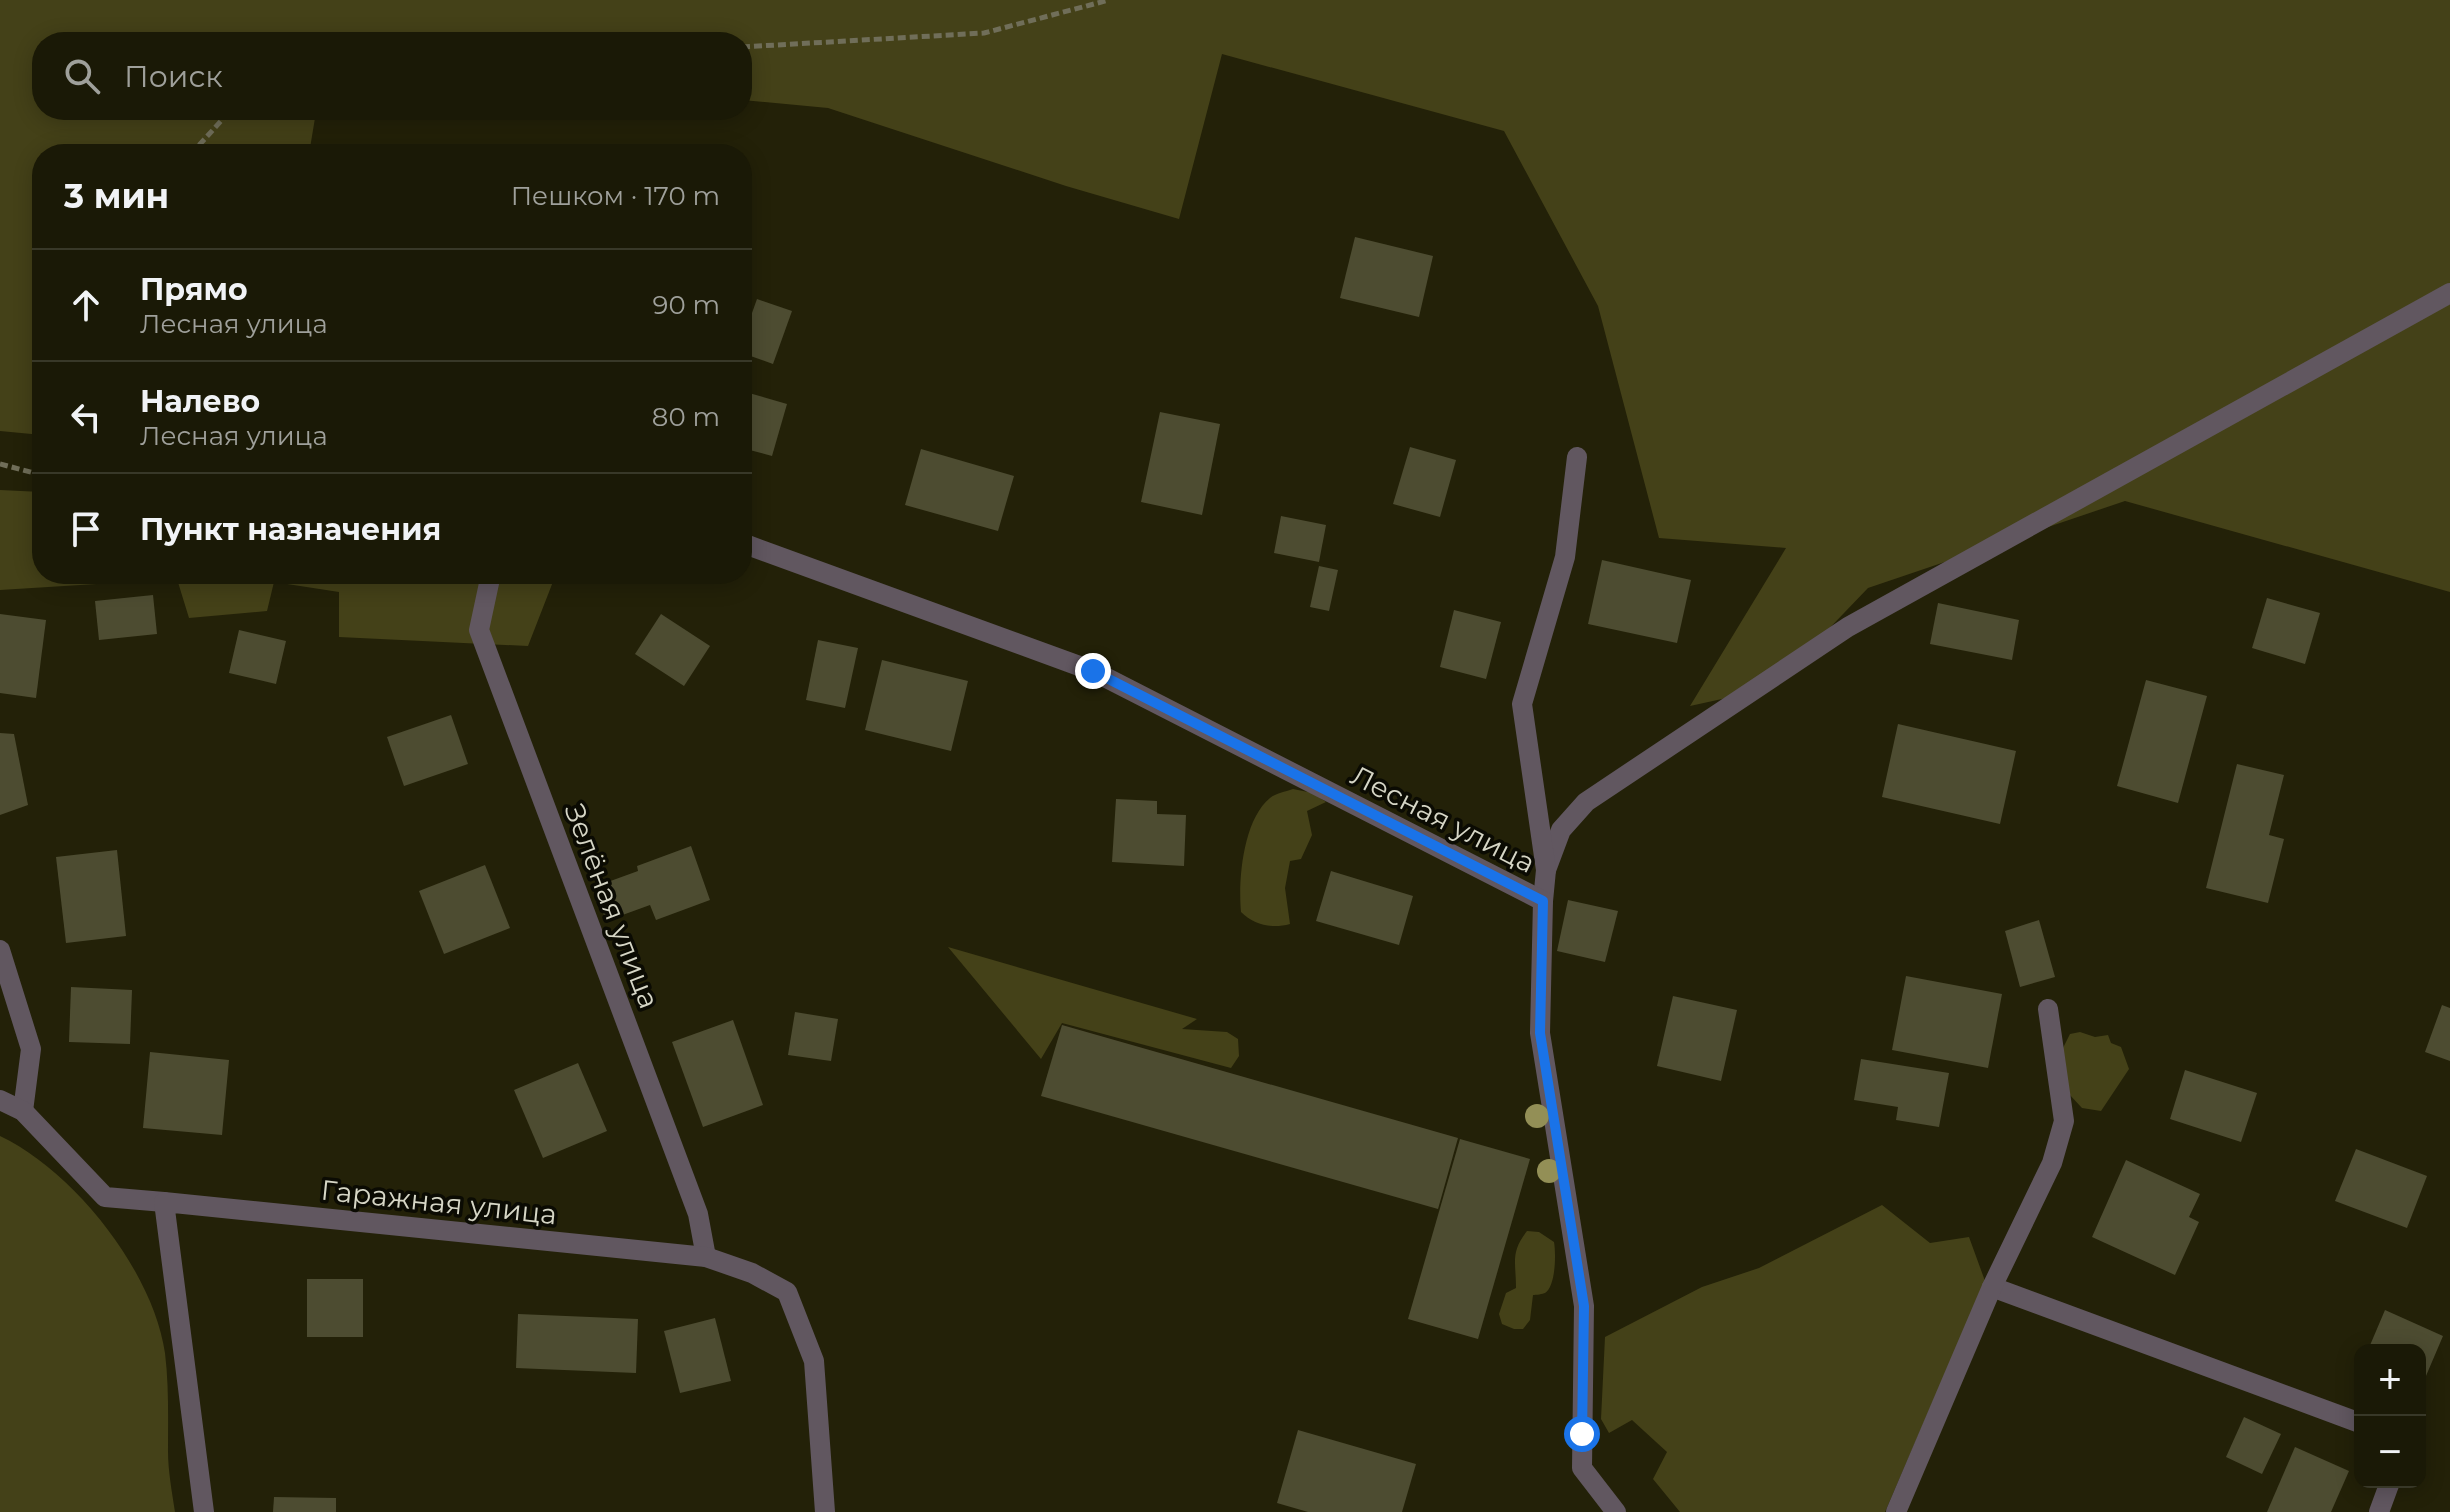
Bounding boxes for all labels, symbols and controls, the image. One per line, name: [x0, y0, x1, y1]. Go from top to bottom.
search box: [32, 32, 752, 120]
icon: search: [60, 54, 104, 98]
text: Поиск: [124, 58, 223, 95]
text: 3 мин: [64, 175, 169, 217]
text: Пешком · 170 m: [511, 180, 720, 212]
text: Прямо: [140, 271, 248, 308]
icon: ahead: [64, 283, 108, 327]
text: 90 m: [653, 289, 720, 321]
text: Лесная улица: [140, 308, 328, 340]
text: Налево: [140, 383, 260, 420]
icon: left: [64, 395, 108, 439]
text: 80 m: [652, 401, 720, 433]
text: Лесная улица: [140, 420, 328, 452]
icon: arrive: [64, 507, 108, 551]
text: Пункт назначения: [140, 511, 441, 548]
route end: [1075, 653, 1111, 689]
street label: Лесная улица: [1345, 758, 1541, 880]
street label: Зелёная улица: [557, 799, 667, 1013]
street label: Гаражная улица: [319, 1173, 559, 1231]
map controls: [2354, 1344, 2426, 1488]
button: +: [2354, 1344, 2426, 1416]
route start: [1564, 1416, 1600, 1452]
button: −: [2354, 1416, 2426, 1488]

